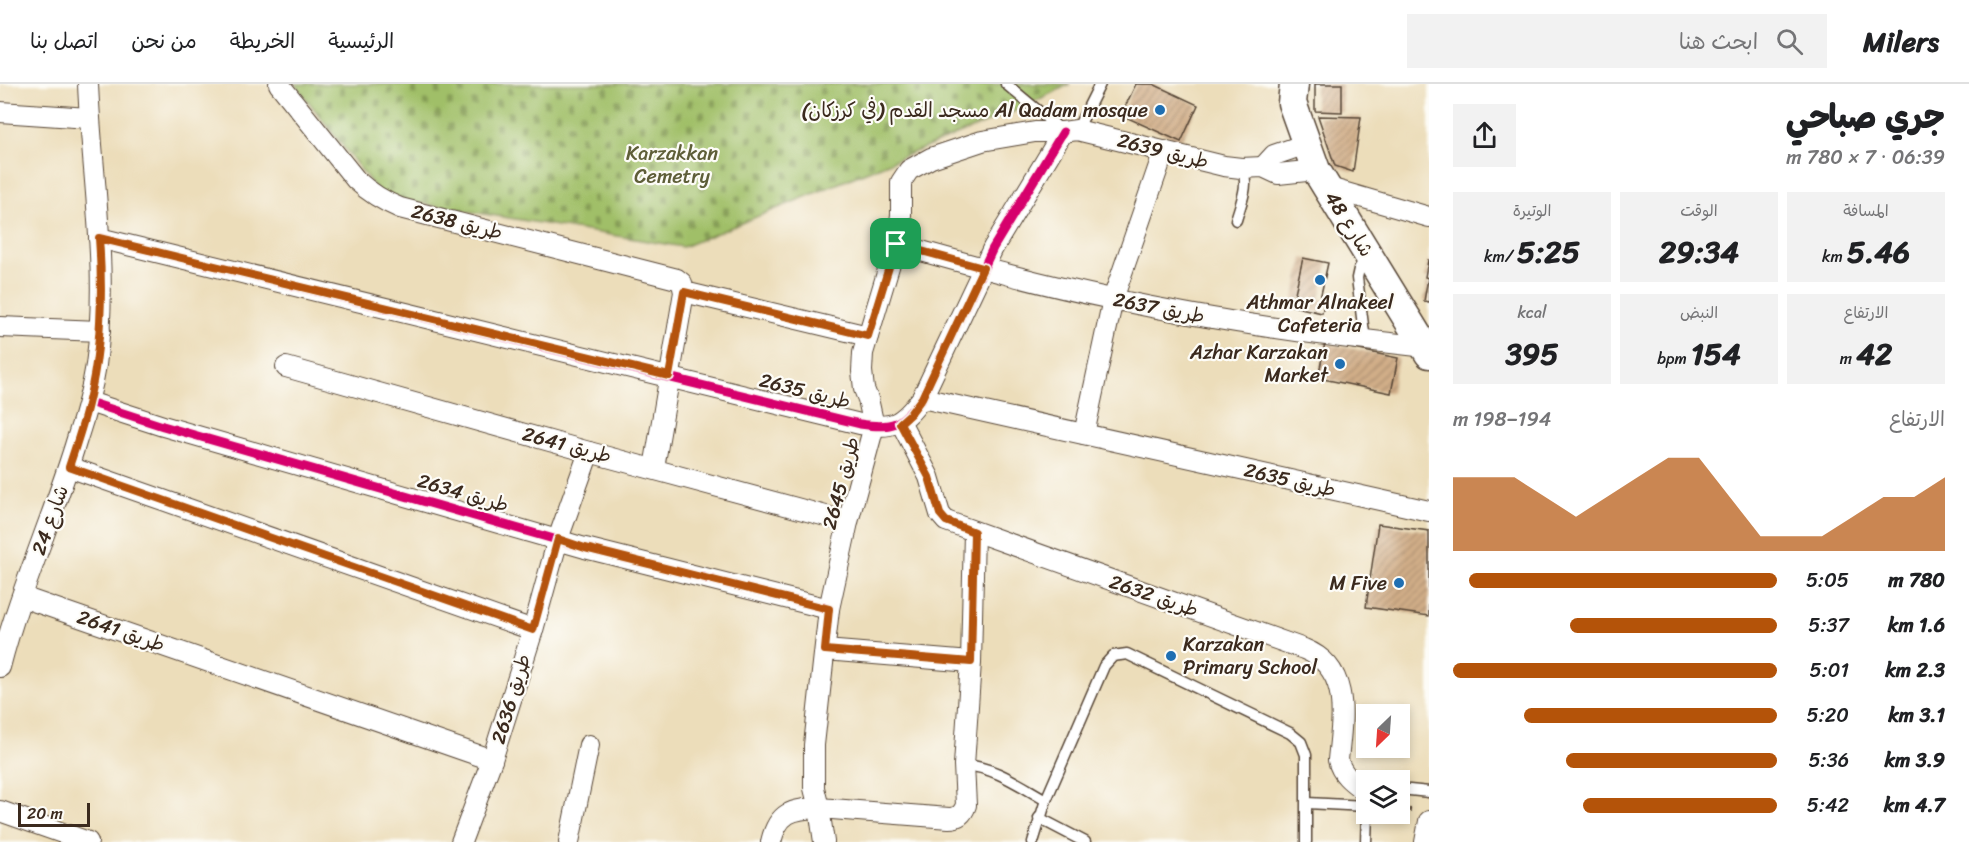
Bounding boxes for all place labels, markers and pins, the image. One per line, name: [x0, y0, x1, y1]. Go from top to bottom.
place label: مسجد القدم (في كرزكان) Al Qadam mosque: [801, 93, 1148, 128]
marker: مسجد القدم (في كرزكان) Al Qadam mosque: [1153, 103, 1167, 117]
pin: [870, 218, 921, 269]
marker: Athmar Alnakeel Cafeteria: [1313, 273, 1327, 287]
place label: Athmar Alnakeel Cafeteria: [1245, 285, 1395, 343]
place label: Azhar Karzakan Market: [1189, 335, 1329, 393]
marker: Azhar Karzakan Market: [1333, 357, 1347, 371]
place label: M Five: [1329, 566, 1387, 601]
marker: M Five: [1392, 576, 1406, 590]
place label: Karzakan Primary School: [1183, 627, 1318, 685]
marker: Karzakan Primary School: [1164, 649, 1178, 663]

